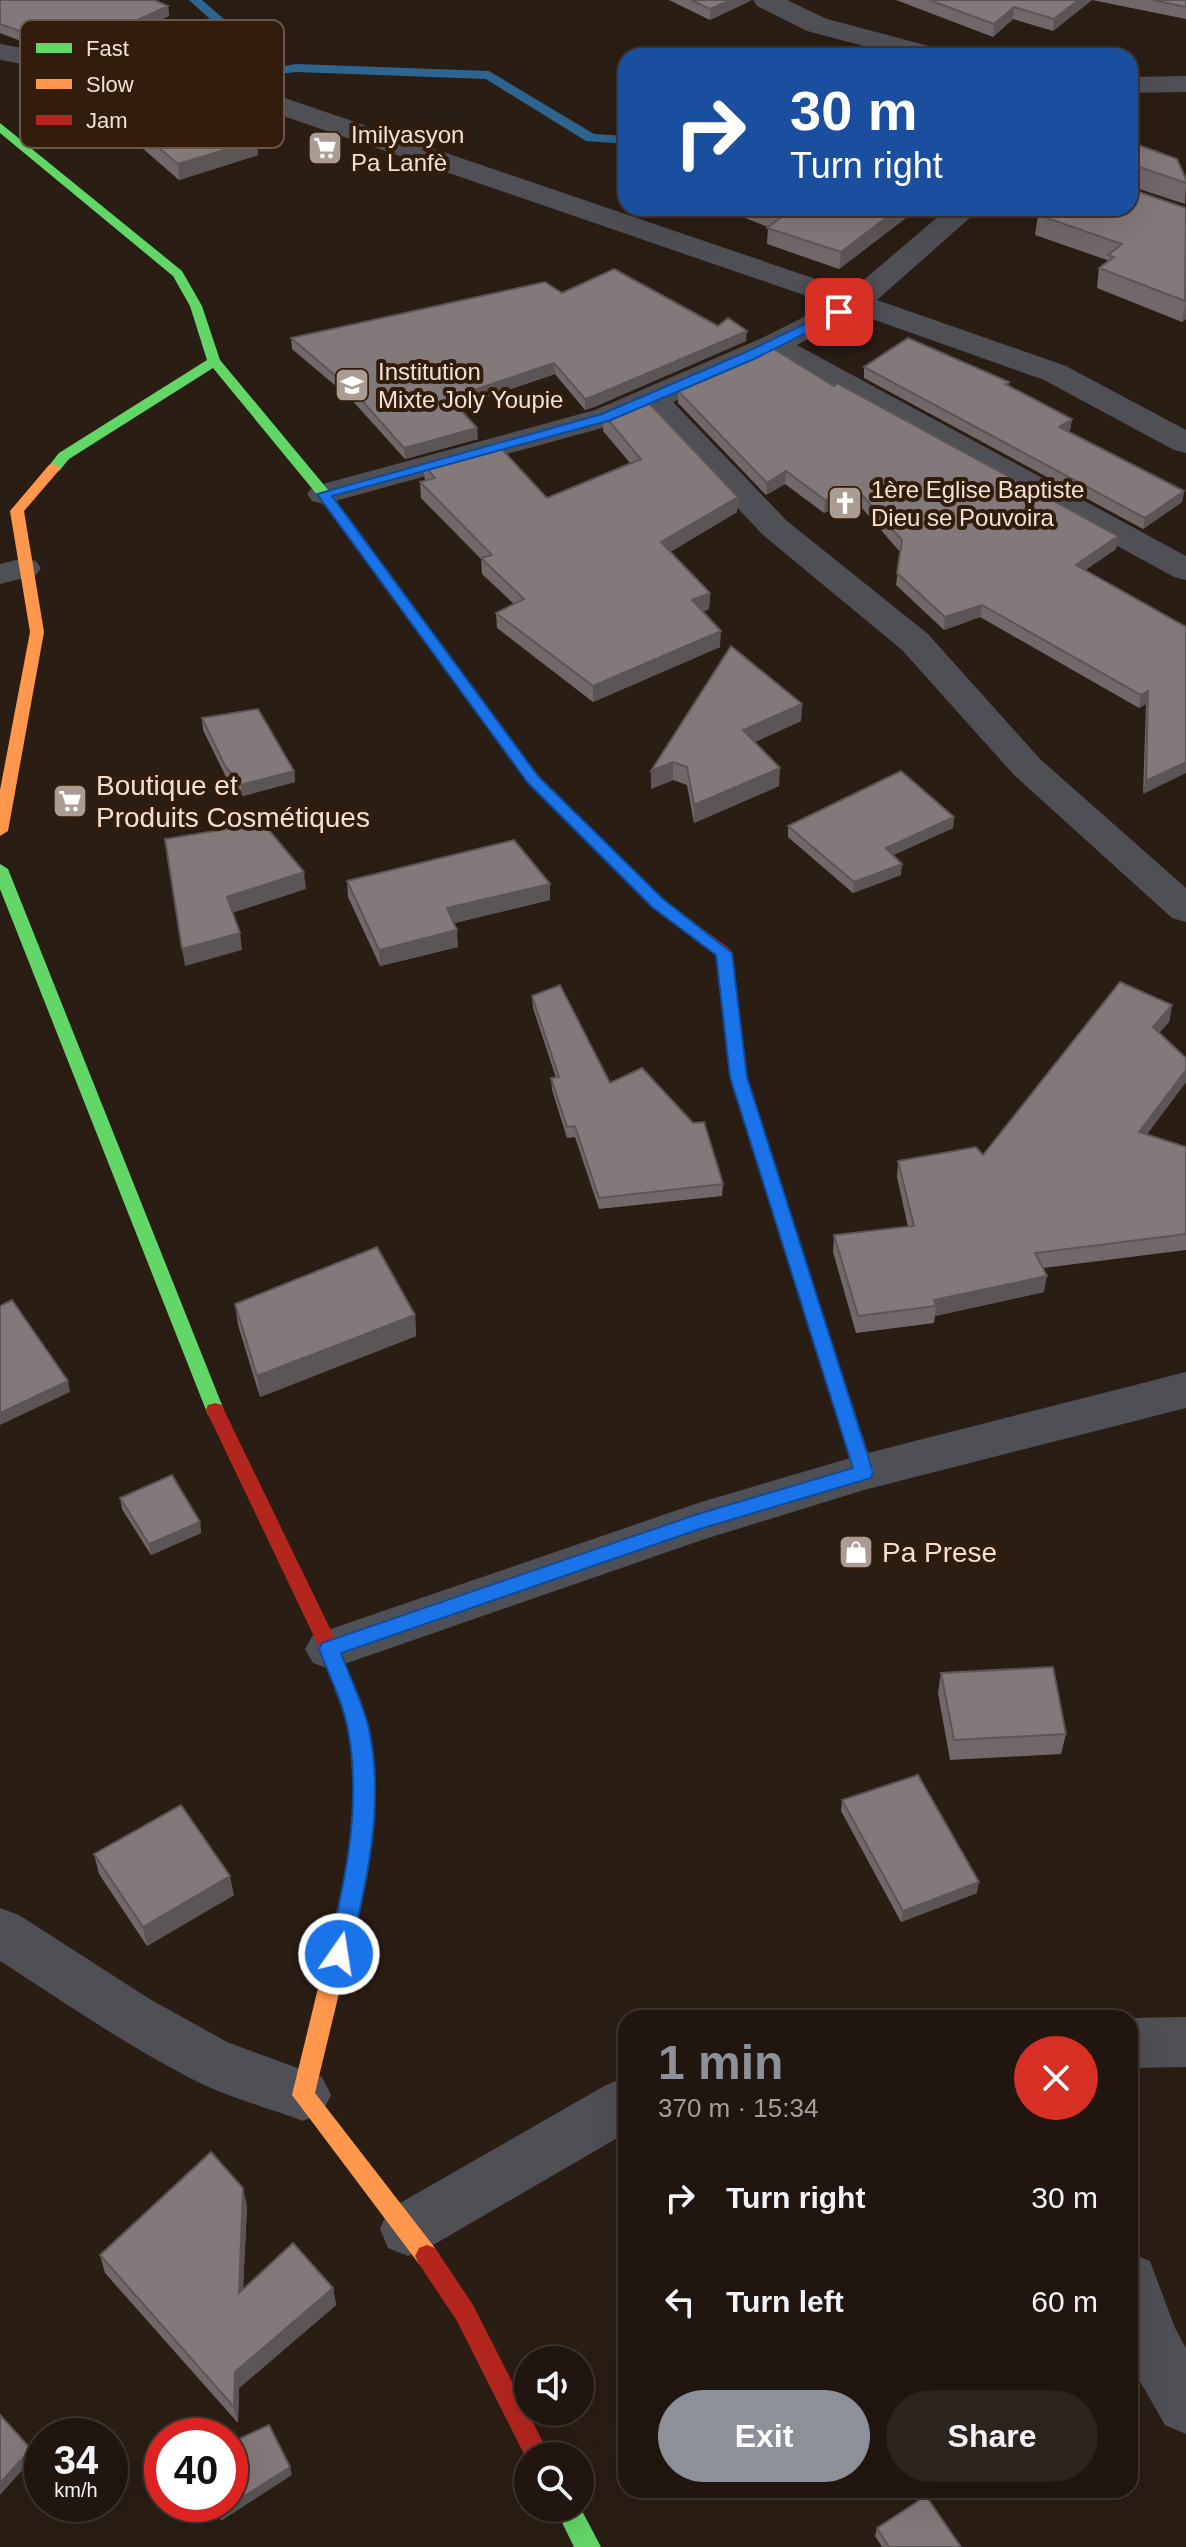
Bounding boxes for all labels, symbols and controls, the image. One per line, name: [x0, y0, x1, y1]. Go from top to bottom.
legend: [20, 20, 284, 148]
text: Fast: [86, 36, 129, 61]
text: Slow: [86, 72, 134, 97]
text: 30 m: [790, 79, 918, 142]
icon: right: [658, 80, 762, 184]
text: Jam: [86, 108, 128, 133]
place label: Imilyasyon Pa Lanfè: [351, 121, 464, 176]
supermarket icon: Imilyasyon Pa Lanfè: [306, 129, 344, 167]
text: Turn right: [790, 145, 943, 186]
pin: [805, 278, 873, 346]
icon: arrive: [817, 290, 861, 334]
place label: Institution Mixte Joly Youpie: [378, 358, 563, 413]
school or university icon: Institution Mixte Joly Youpie: [333, 366, 371, 404]
place label: 1ère Eglise Baptiste Dieu se Pouvoira: [871, 476, 1084, 531]
church icon: 1ère Eglise Baptiste Dieu se Pouvoira: [826, 484, 864, 522]
place label: Boutique et Produits Cosmétiques: [96, 770, 370, 833]
supermarket icon: Boutique et Produits Cosmétiques: [51, 782, 89, 820]
shop icon: Pa Prese: [837, 1533, 875, 1571]
place label: Pa Prese: [882, 1537, 997, 1568]
position arrow: [297, 1912, 381, 1996]
text: 1 min: [658, 2036, 783, 2089]
button: close: [1014, 2036, 1098, 2120]
text: 370 m · 15:34: [658, 2093, 818, 2123]
icon: right: [658, 2176, 702, 2220]
text: Turn right: [726, 2181, 865, 2214]
text: 30 m: [1031, 2181, 1098, 2214]
icon: left: [658, 2280, 702, 2324]
text: Turn left: [726, 2285, 844, 2318]
text: 60 m: [1031, 2285, 1098, 2318]
map controls: [514, 2346, 594, 2522]
button: sound: [514, 2346, 594, 2426]
button: Exit: [658, 2390, 870, 2482]
button: Share: [886, 2390, 1098, 2482]
speed limit sign: 40: [144, 2418, 248, 2522]
text: 34: [54, 2438, 98, 2482]
button: search: [514, 2442, 594, 2522]
text: km/h: [54, 2479, 98, 2501]

